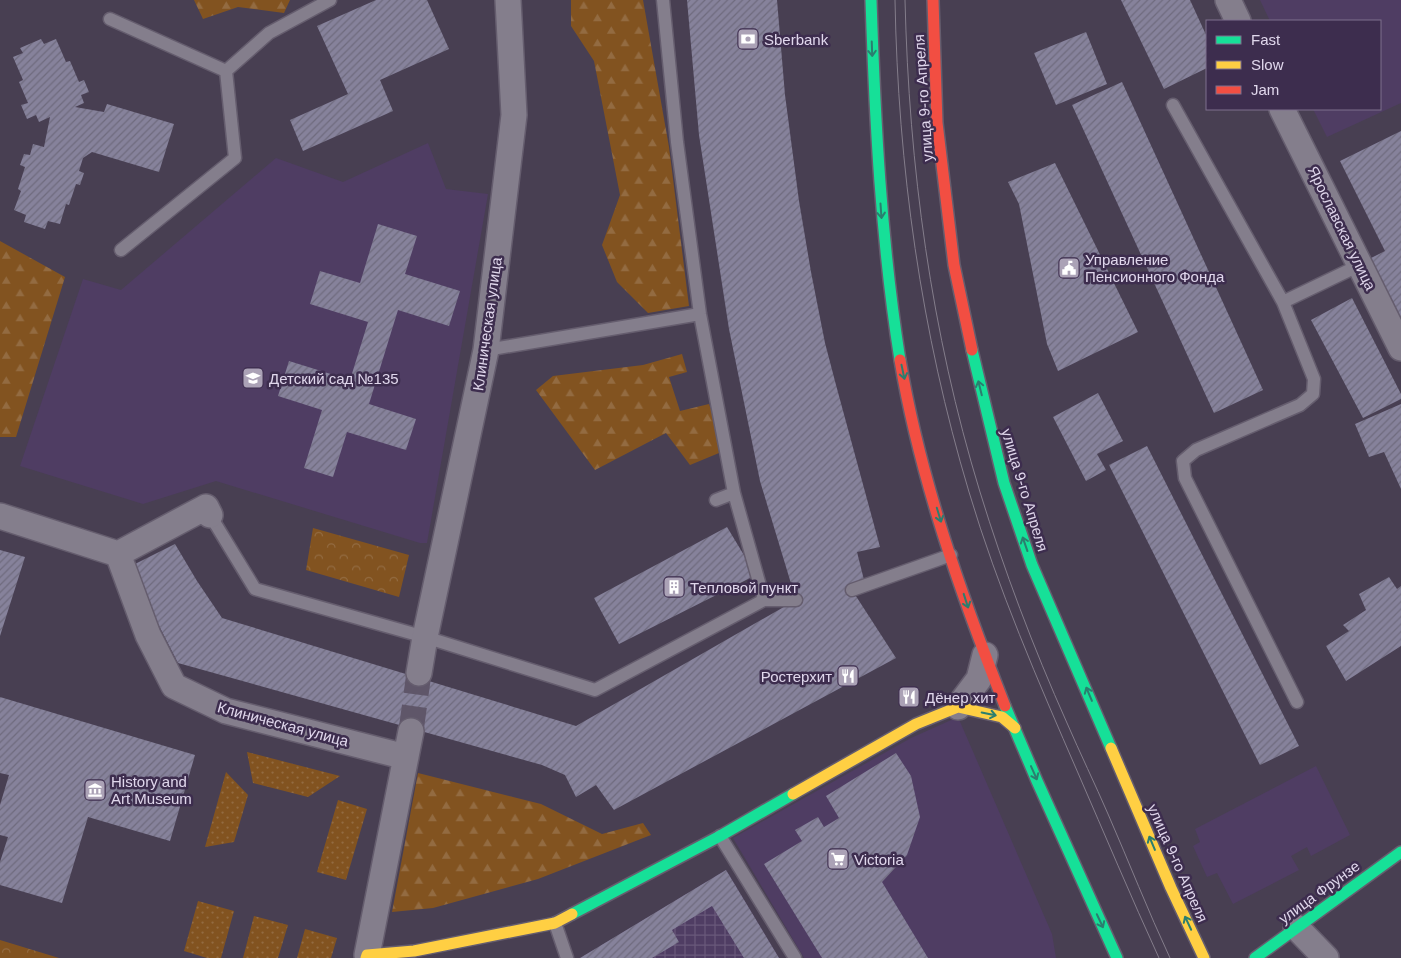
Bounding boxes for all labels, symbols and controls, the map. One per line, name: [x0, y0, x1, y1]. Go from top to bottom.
legend: [1206, 20, 1381, 110]
bank icon: Sberbank: [736, 27, 760, 51]
place label: Sberbank: [764, 31, 829, 48]
text: Fast: [1251, 31, 1281, 48]
street label: улица 9-го Апреля: [910, 34, 936, 162]
one-way arrow: [868, 40, 877, 56]
text: Slow: [1251, 56, 1284, 73]
text: Jam: [1251, 81, 1279, 98]
street label: Ярославская улица: [1305, 163, 1380, 294]
one-way arrow: [876, 203, 885, 219]
place label: Управление Пенсионного Фонда: [1085, 251, 1225, 285]
street label: Клиническая улица: [469, 255, 505, 392]
public building icon: Управление Пенсионного Фонда: [1057, 256, 1081, 280]
one-way arrow: [899, 363, 909, 379]
school or university icon: Детский сад №135: [241, 366, 265, 390]
place label: Детский сад №135: [269, 370, 399, 387]
one-way arrow: [975, 381, 985, 397]
street label: улица 9-го Апреля: [998, 427, 1052, 553]
one-way arrow: [935, 506, 945, 522]
one-way arrow: [1020, 537, 1029, 553]
building icon: Тепловой пункт: [662, 575, 686, 599]
place label: Тепловой пункт: [690, 579, 798, 596]
one-way arrow: [962, 593, 972, 609]
restaurant icon: Ростерхит: [836, 664, 860, 688]
place label: Ростерхит: [761, 668, 832, 685]
restaurant icon: Дёнер хит: [897, 685, 921, 709]
one-way arrow: [1083, 687, 1093, 702]
place label: Дёнер хит: [925, 689, 996, 706]
street label: Клиническая улица: [216, 698, 351, 750]
one-way arrow: [980, 710, 996, 719]
one-way arrow: [1030, 765, 1040, 780]
place label: History and Art Museum: [111, 773, 192, 807]
museum icon: History and Art Museum: [83, 778, 107, 802]
street label: улица 9-го Апреля: [1144, 801, 1212, 925]
one-way arrow: [1147, 836, 1157, 851]
supermarket icon: Victoria: [826, 847, 850, 871]
place label: Victoria: [854, 851, 904, 868]
street label: улица Фрунзе: [1275, 857, 1363, 927]
one-way arrow: [1095, 913, 1105, 928]
one-way arrow: [1182, 916, 1192, 931]

